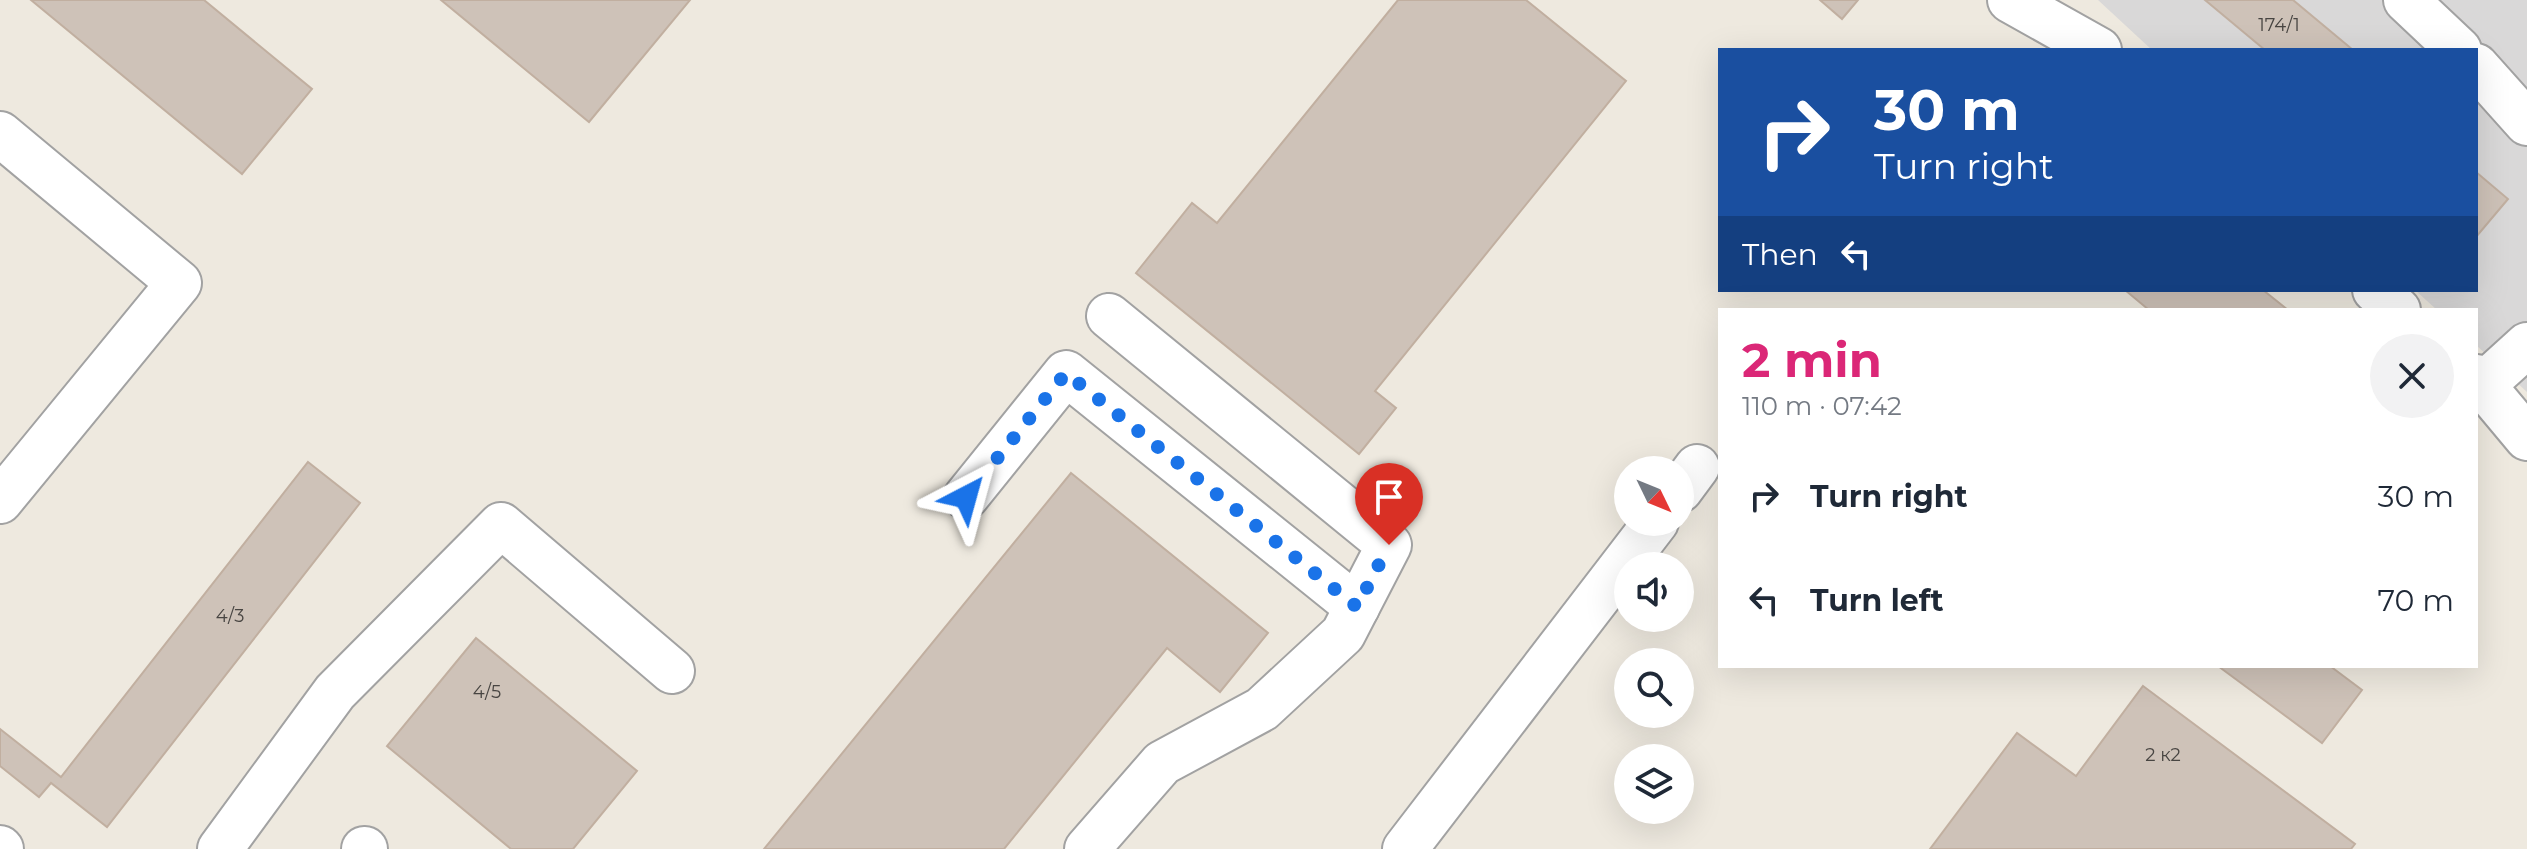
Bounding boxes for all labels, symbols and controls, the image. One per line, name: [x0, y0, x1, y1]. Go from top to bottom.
house number: 174/1: [2258, 14, 2300, 36]
text: 30 m: [1874, 76, 2020, 144]
icon: right: [1742, 80, 1846, 184]
text: Turn right: [1874, 144, 2054, 188]
icon: left: [1834, 232, 1878, 276]
text: Then: [1742, 236, 1818, 273]
text: 2 min: [1742, 331, 1882, 389]
button: close: [2370, 334, 2454, 418]
text: 110 m · 07:42: [1742, 390, 1902, 422]
position arrow: [924, 455, 1008, 539]
north arrow: [1614, 456, 1694, 536]
map controls: [1614, 456, 1694, 824]
pin: [1355, 463, 1423, 545]
icon: right: [1742, 474, 1786, 518]
icon: arrive: [1367, 475, 1411, 519]
text: Turn right: [1810, 478, 1967, 515]
text: 30 m: [2378, 478, 2454, 515]
button: sound: [1614, 552, 1694, 632]
icon: left: [1742, 578, 1786, 622]
text: Turn left: [1810, 582, 1943, 619]
text: 70 m: [2377, 582, 2454, 619]
house number: 4/3: [216, 605, 244, 627]
button: search: [1614, 648, 1694, 728]
house number: 4/5: [473, 681, 501, 703]
button: layers: [1614, 744, 1694, 824]
house number: 2 к2: [2145, 744, 2181, 766]

